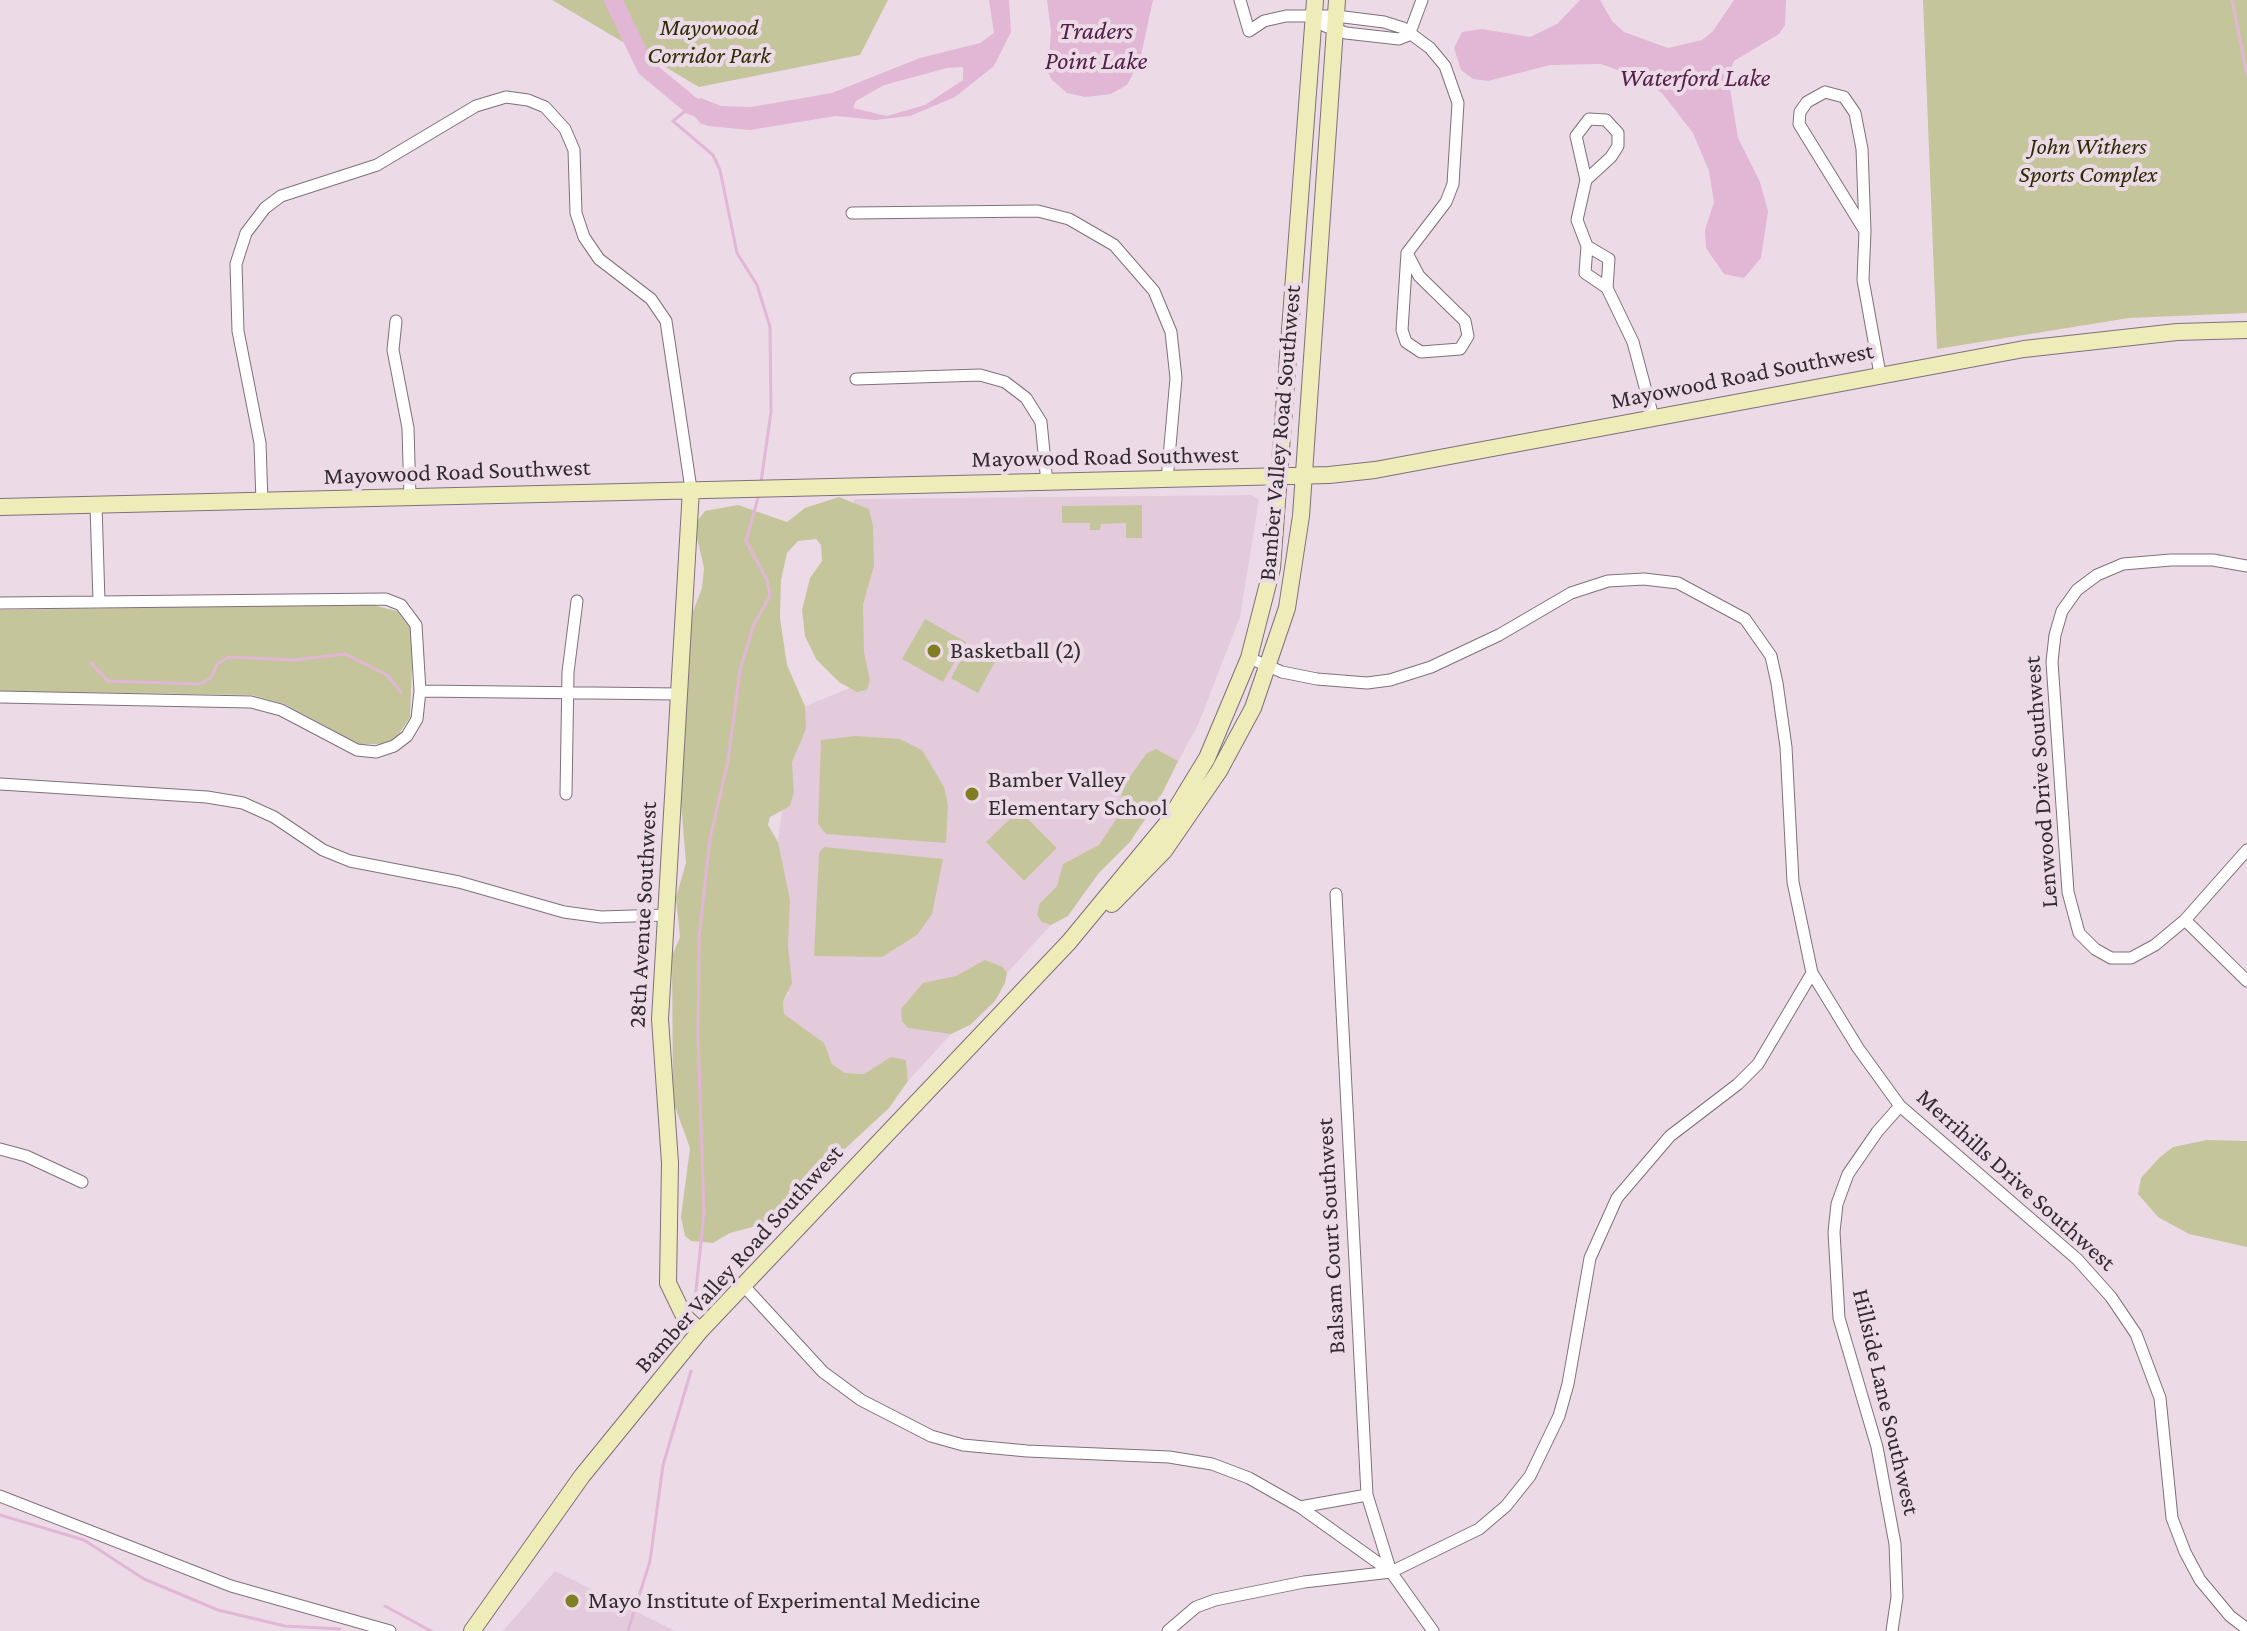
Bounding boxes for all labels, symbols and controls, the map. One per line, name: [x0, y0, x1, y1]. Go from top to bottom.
park label: Mayowood Corridor Park: [647, 14, 771, 70]
water label: Traders Point Lake: [1045, 15, 1147, 76]
water label: Waterford Lake: [1620, 62, 1770, 94]
park label: John Withers Sports Complex: [2019, 133, 2157, 189]
street label: Bamber Valley Road Southwest: [1253, 284, 1307, 582]
street label: Mayowood Road Southwest: [1608, 336, 1876, 416]
street label: Mayowood Road Southwest: [971, 440, 1239, 474]
street label: Mayowood Road Southwest: [323, 453, 591, 491]
place label: Basketball (2): [950, 637, 1082, 665]
marker: Basketball (2): [925, 642, 943, 660]
street label: Lenwood Drive Southwest: [2018, 655, 2064, 909]
place label: Bamber Valley Elementary School: [988, 766, 1168, 822]
marker: Bamber Valley Elementary School: [963, 785, 981, 803]
street label: 28th Avenue Southwest: [623, 801, 663, 1029]
street label: Merrihills Drive Southwest: [1910, 1083, 2122, 1277]
street label: Balsam Court Southwest: [1310, 1117, 1352, 1355]
street label: Bamber Valley Road Southwest: [629, 1139, 849, 1379]
street label: Hillside Lane Southwest: [1846, 1286, 1926, 1518]
place label: Mayo Institute of Experimental Medicine: [588, 1587, 980, 1615]
marker: Mayo Institute of Experimental Medicine: [563, 1592, 581, 1610]

